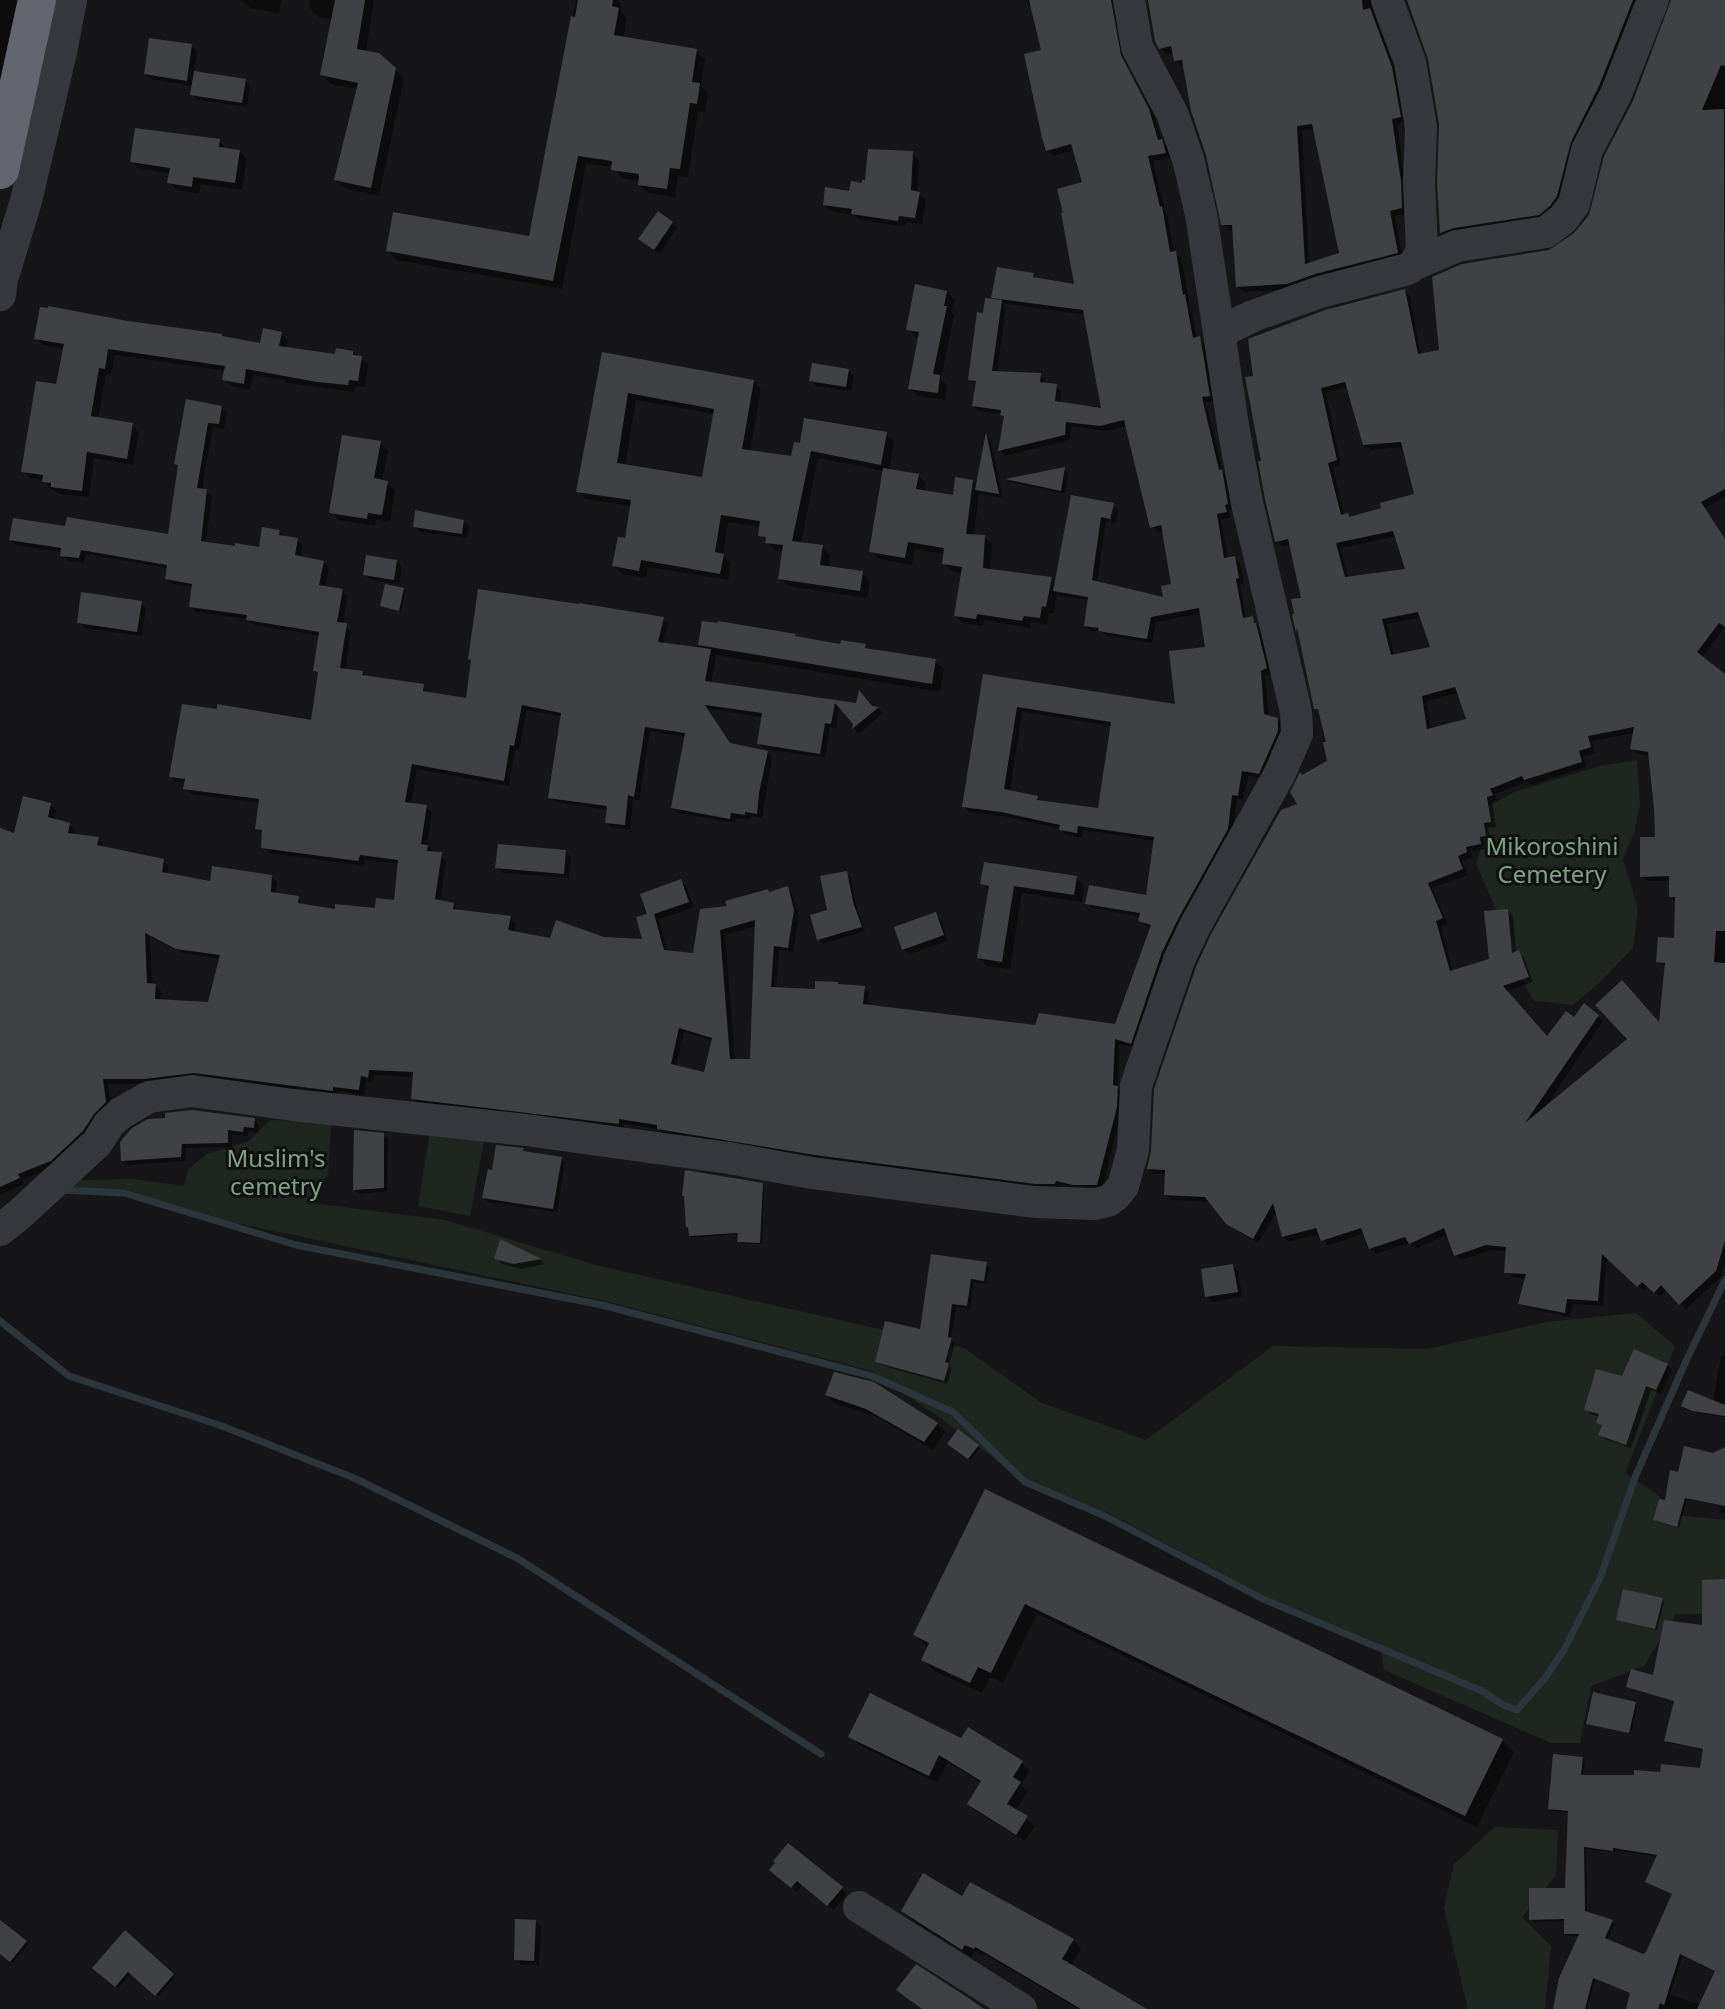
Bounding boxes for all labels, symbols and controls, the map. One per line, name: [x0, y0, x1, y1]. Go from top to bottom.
park label: Mikoroshini Cemetery: [1486, 834, 1618, 890]
park label: Muslim's cemetry: [227, 1146, 325, 1202]

